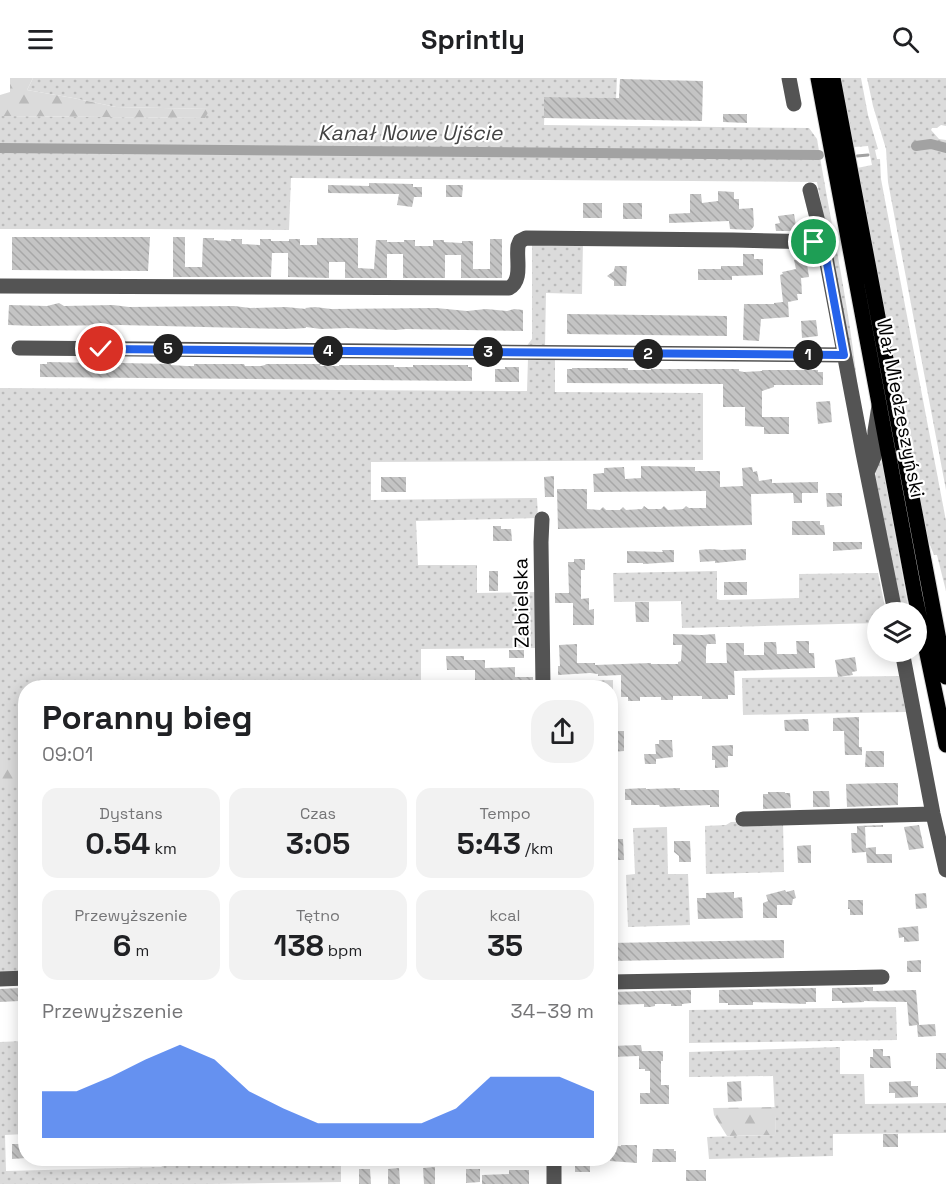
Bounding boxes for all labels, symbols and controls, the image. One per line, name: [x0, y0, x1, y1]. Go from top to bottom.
text: Sprintly: [421, 22, 525, 57]
icon: menu: [24, 23, 57, 56]
icon: search: [889, 23, 922, 56]
water label: Kanał Nowe Ujście: [318, 119, 504, 146]
pin: [788, 216, 839, 267]
icon: arrive: [797, 225, 830, 258]
street label: Wał Miedzeszyński: [871, 316, 931, 500]
pin: [75, 323, 126, 374]
icon: check: [84, 332, 117, 365]
pin: 5: [153, 334, 183, 364]
pin: 4: [313, 336, 343, 366]
pin: 3: [473, 337, 503, 367]
text: 5: [163, 338, 173, 359]
pin: 2: [633, 339, 663, 369]
text: 4: [323, 340, 333, 361]
pin: 1: [793, 340, 823, 370]
text: 3: [483, 341, 493, 362]
text: 2: [643, 343, 653, 364]
text: 1: [804, 344, 812, 365]
street label: Zabielska: [507, 558, 535, 648]
map controls: [867, 602, 927, 662]
button: layers: [867, 602, 927, 662]
text: Poranny bieg: [42, 697, 253, 739]
button: share: [531, 700, 594, 763]
text: 09:01: [42, 741, 93, 767]
text: Dystans: [99, 803, 163, 824]
text: Czas: [300, 803, 336, 824]
text: Tempo: [479, 803, 531, 824]
text: 0.54: [85, 824, 150, 863]
text: 3:05: [286, 824, 350, 863]
text: 5:43: [457, 824, 521, 863]
text: km: [150, 838, 177, 859]
text: /km: [521, 838, 553, 859]
text: Przewyższenie: [74, 905, 188, 926]
text: Tętno: [296, 905, 340, 926]
text: kcal: [490, 905, 520, 926]
text: 6: [113, 926, 131, 965]
text: 138: [274, 926, 324, 965]
text: 35: [487, 926, 523, 965]
text: m: [131, 940, 149, 961]
text: bpm: [324, 940, 362, 961]
text: Przewyższenie: [42, 998, 183, 1024]
text: 34–39 m: [511, 998, 594, 1024]

